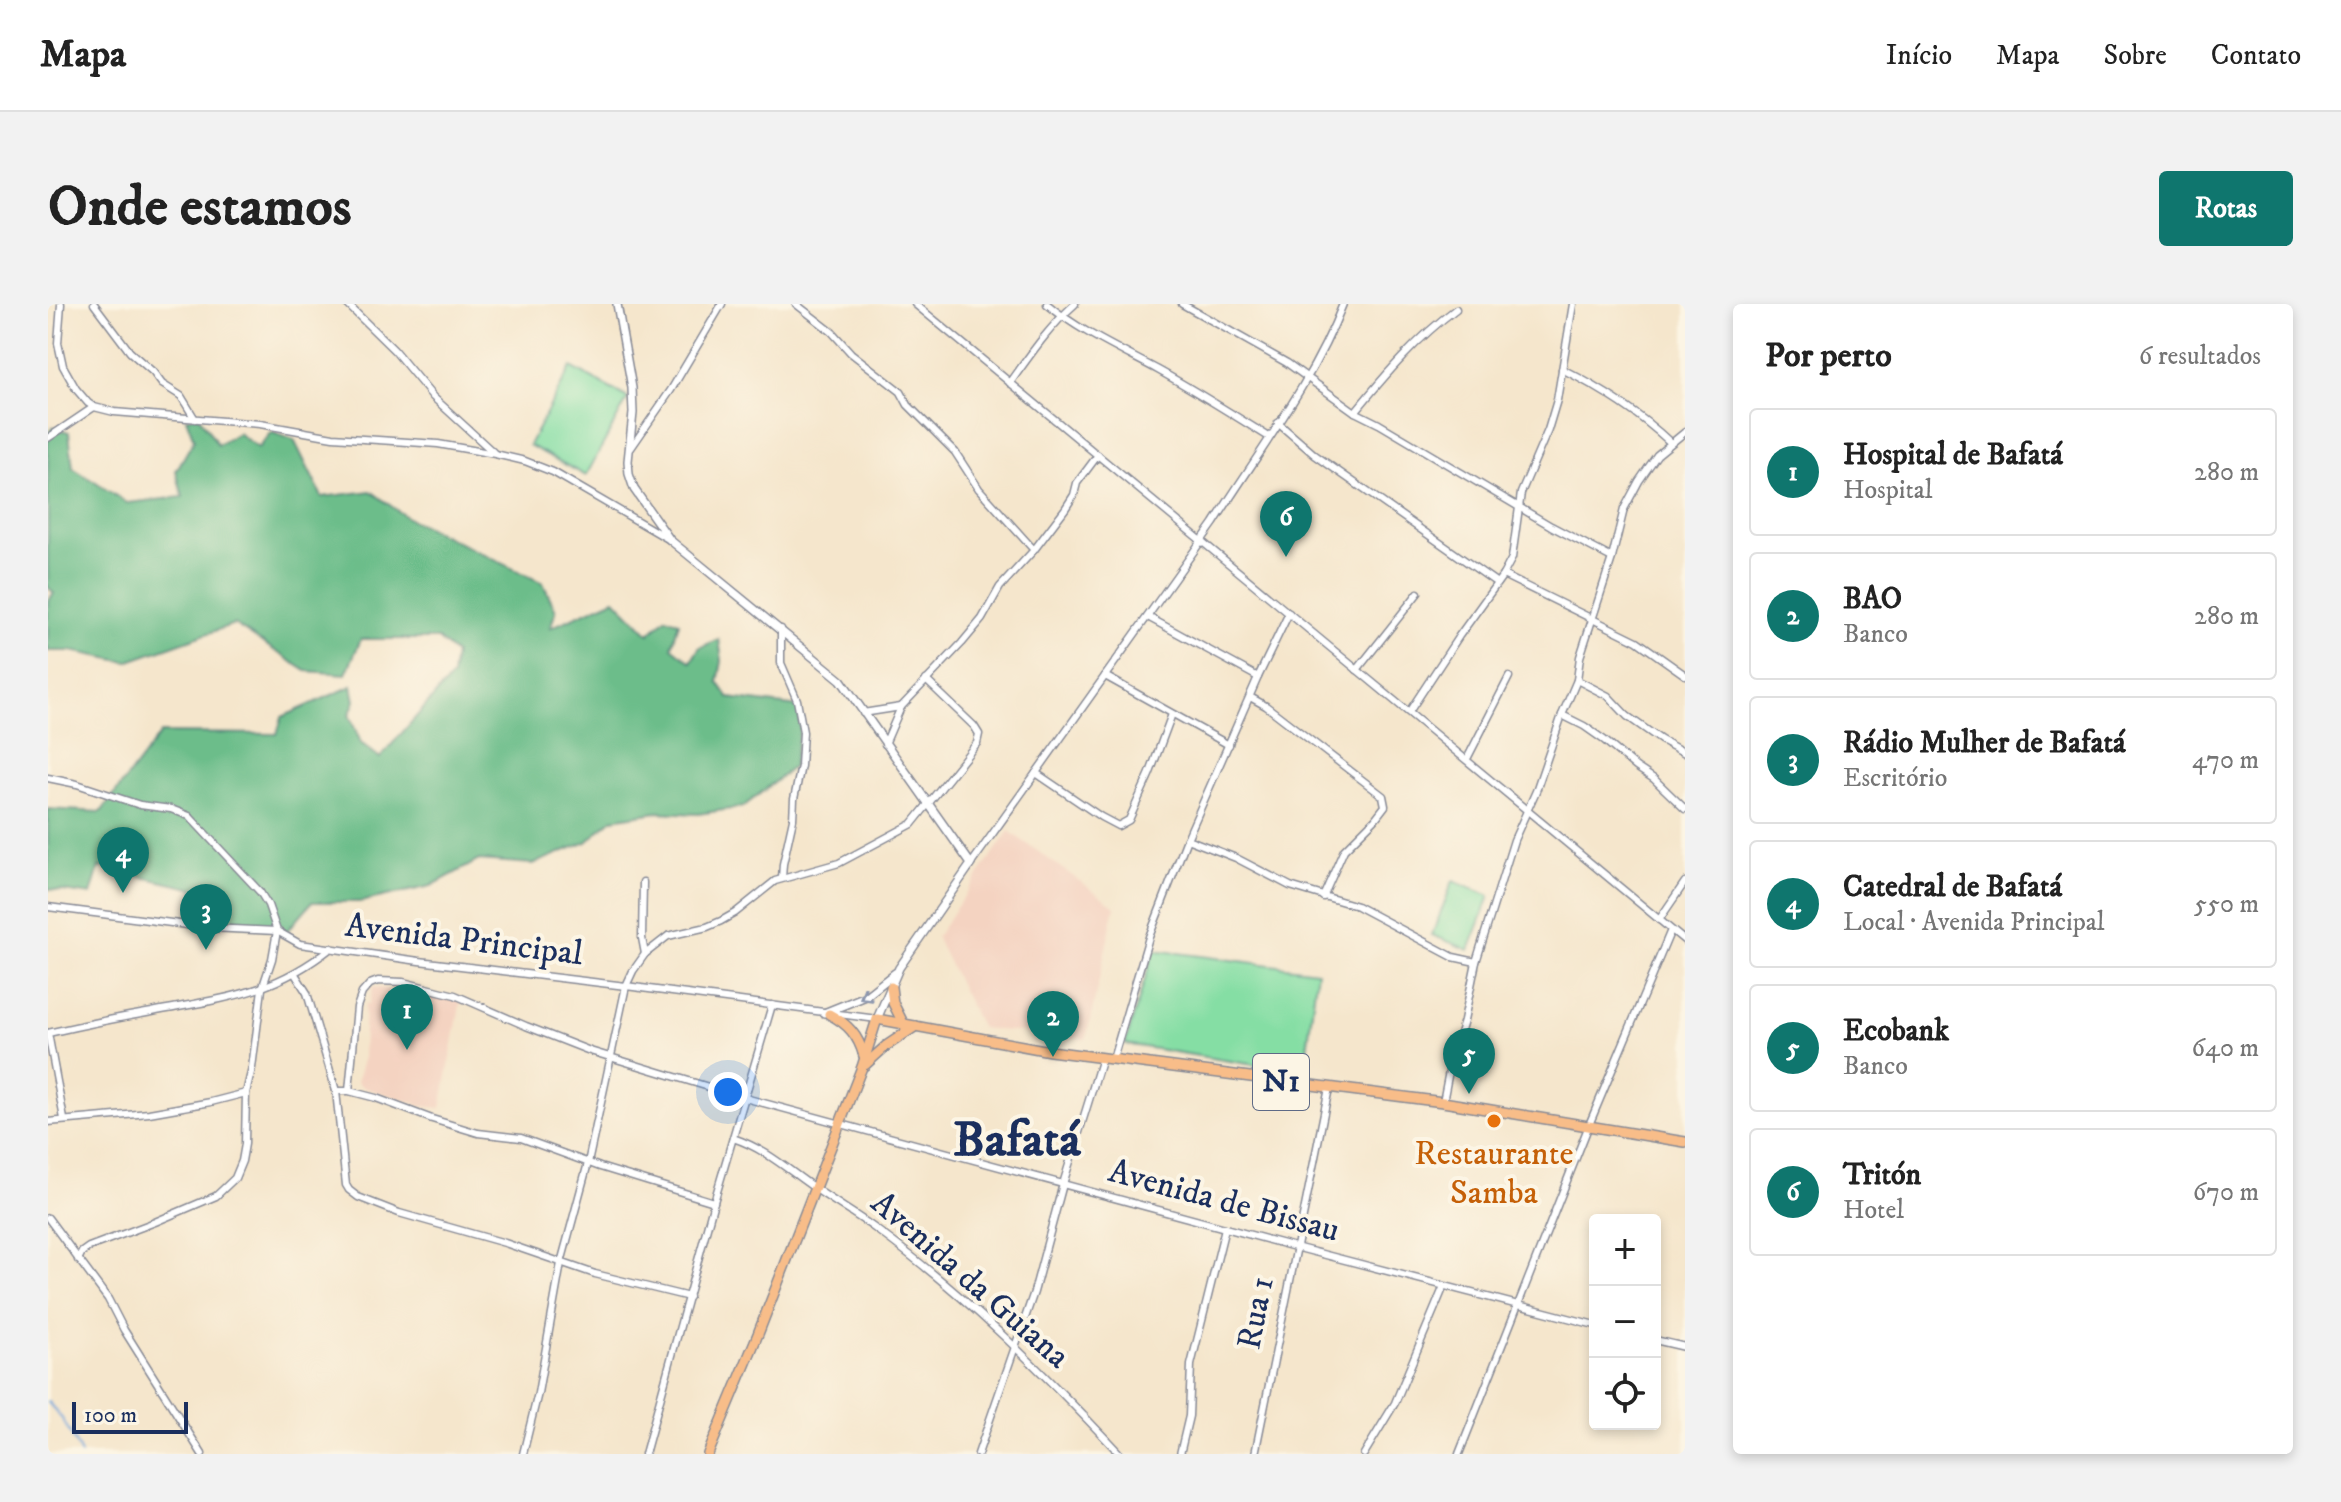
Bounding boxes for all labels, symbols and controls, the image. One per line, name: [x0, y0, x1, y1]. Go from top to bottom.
text: Mapa: [40, 31, 126, 79]
text: Início: [1886, 38, 1952, 73]
text: Mapa: [1996, 38, 2060, 73]
text: Sobre: [2104, 38, 2167, 73]
text: Contato: [2211, 38, 2301, 73]
button: Rotas: [2159, 171, 2293, 246]
text: Onde estamos: [48, 173, 351, 243]
text: Por perto: [1765, 335, 1892, 377]
text: 6 resultados: [2139, 340, 2261, 373]
text: Hospital de Bafatá: [1843, 437, 2063, 474]
text: 1: [1788, 456, 1798, 489]
text: 280 m: [2194, 456, 2259, 489]
text: Hospital: [1843, 474, 1933, 507]
pin: 6: [1260, 491, 1312, 557]
text: BAO: [1843, 581, 1902, 618]
text: 2: [1787, 600, 1799, 633]
text: 280 m: [2194, 600, 2259, 633]
text: Banco: [1843, 618, 1908, 651]
text: Rádio Mulher de Bafatá: [1843, 725, 2126, 762]
text: 3: [1788, 744, 1798, 777]
text: 470 m: [2192, 744, 2259, 777]
text: Escritório: [1843, 762, 1947, 795]
pin: 4: [97, 827, 149, 893]
text: Catedral de Bafatá: [1843, 869, 2062, 906]
pin: 3: [180, 884, 232, 950]
text: 4: [1786, 888, 1800, 921]
text: 550 m: [2194, 888, 2259, 921]
street label: Avenida Principal: [343, 905, 586, 976]
text: Local · Avenida Principal: [1843, 906, 2105, 939]
pin: 1: [381, 984, 433, 1050]
one-way arrow: [859, 986, 874, 1002]
pin: 2: [1027, 991, 1079, 1057]
text: Ecobank: [1843, 1013, 1949, 1050]
pin: 5: [1443, 1028, 1495, 1094]
text: 5: [1787, 1032, 1799, 1065]
text: 640 m: [2191, 1032, 2259, 1065]
text: Banco: [1843, 1050, 1908, 1083]
road number: N1: [1253, 1054, 1309, 1110]
your location: [708, 1072, 748, 1112]
district label: Bafatá: [953, 1109, 1081, 1172]
marker: Restaurante Samba: [1485, 1112, 1503, 1130]
place label: Restaurante Samba: [1414, 1133, 1574, 1214]
street label: Avenida de Bissau: [1104, 1150, 1344, 1252]
text: Tritón: [1843, 1157, 1921, 1194]
text: 6: [1786, 1176, 1800, 1209]
text: 670 m: [2193, 1176, 2259, 1209]
street label: Avenida da Guiana: [862, 1182, 1078, 1378]
text: Hotel: [1843, 1194, 1904, 1227]
map controls: [1589, 1214, 1661, 1430]
button: +: [1589, 1214, 1661, 1286]
street label: Rua 1: [1228, 1273, 1284, 1353]
button: −: [1589, 1286, 1661, 1358]
button: locate: [1589, 1358, 1661, 1430]
scale bar: [72, 1398, 188, 1434]
text: 100 m: [84, 1402, 137, 1429]

